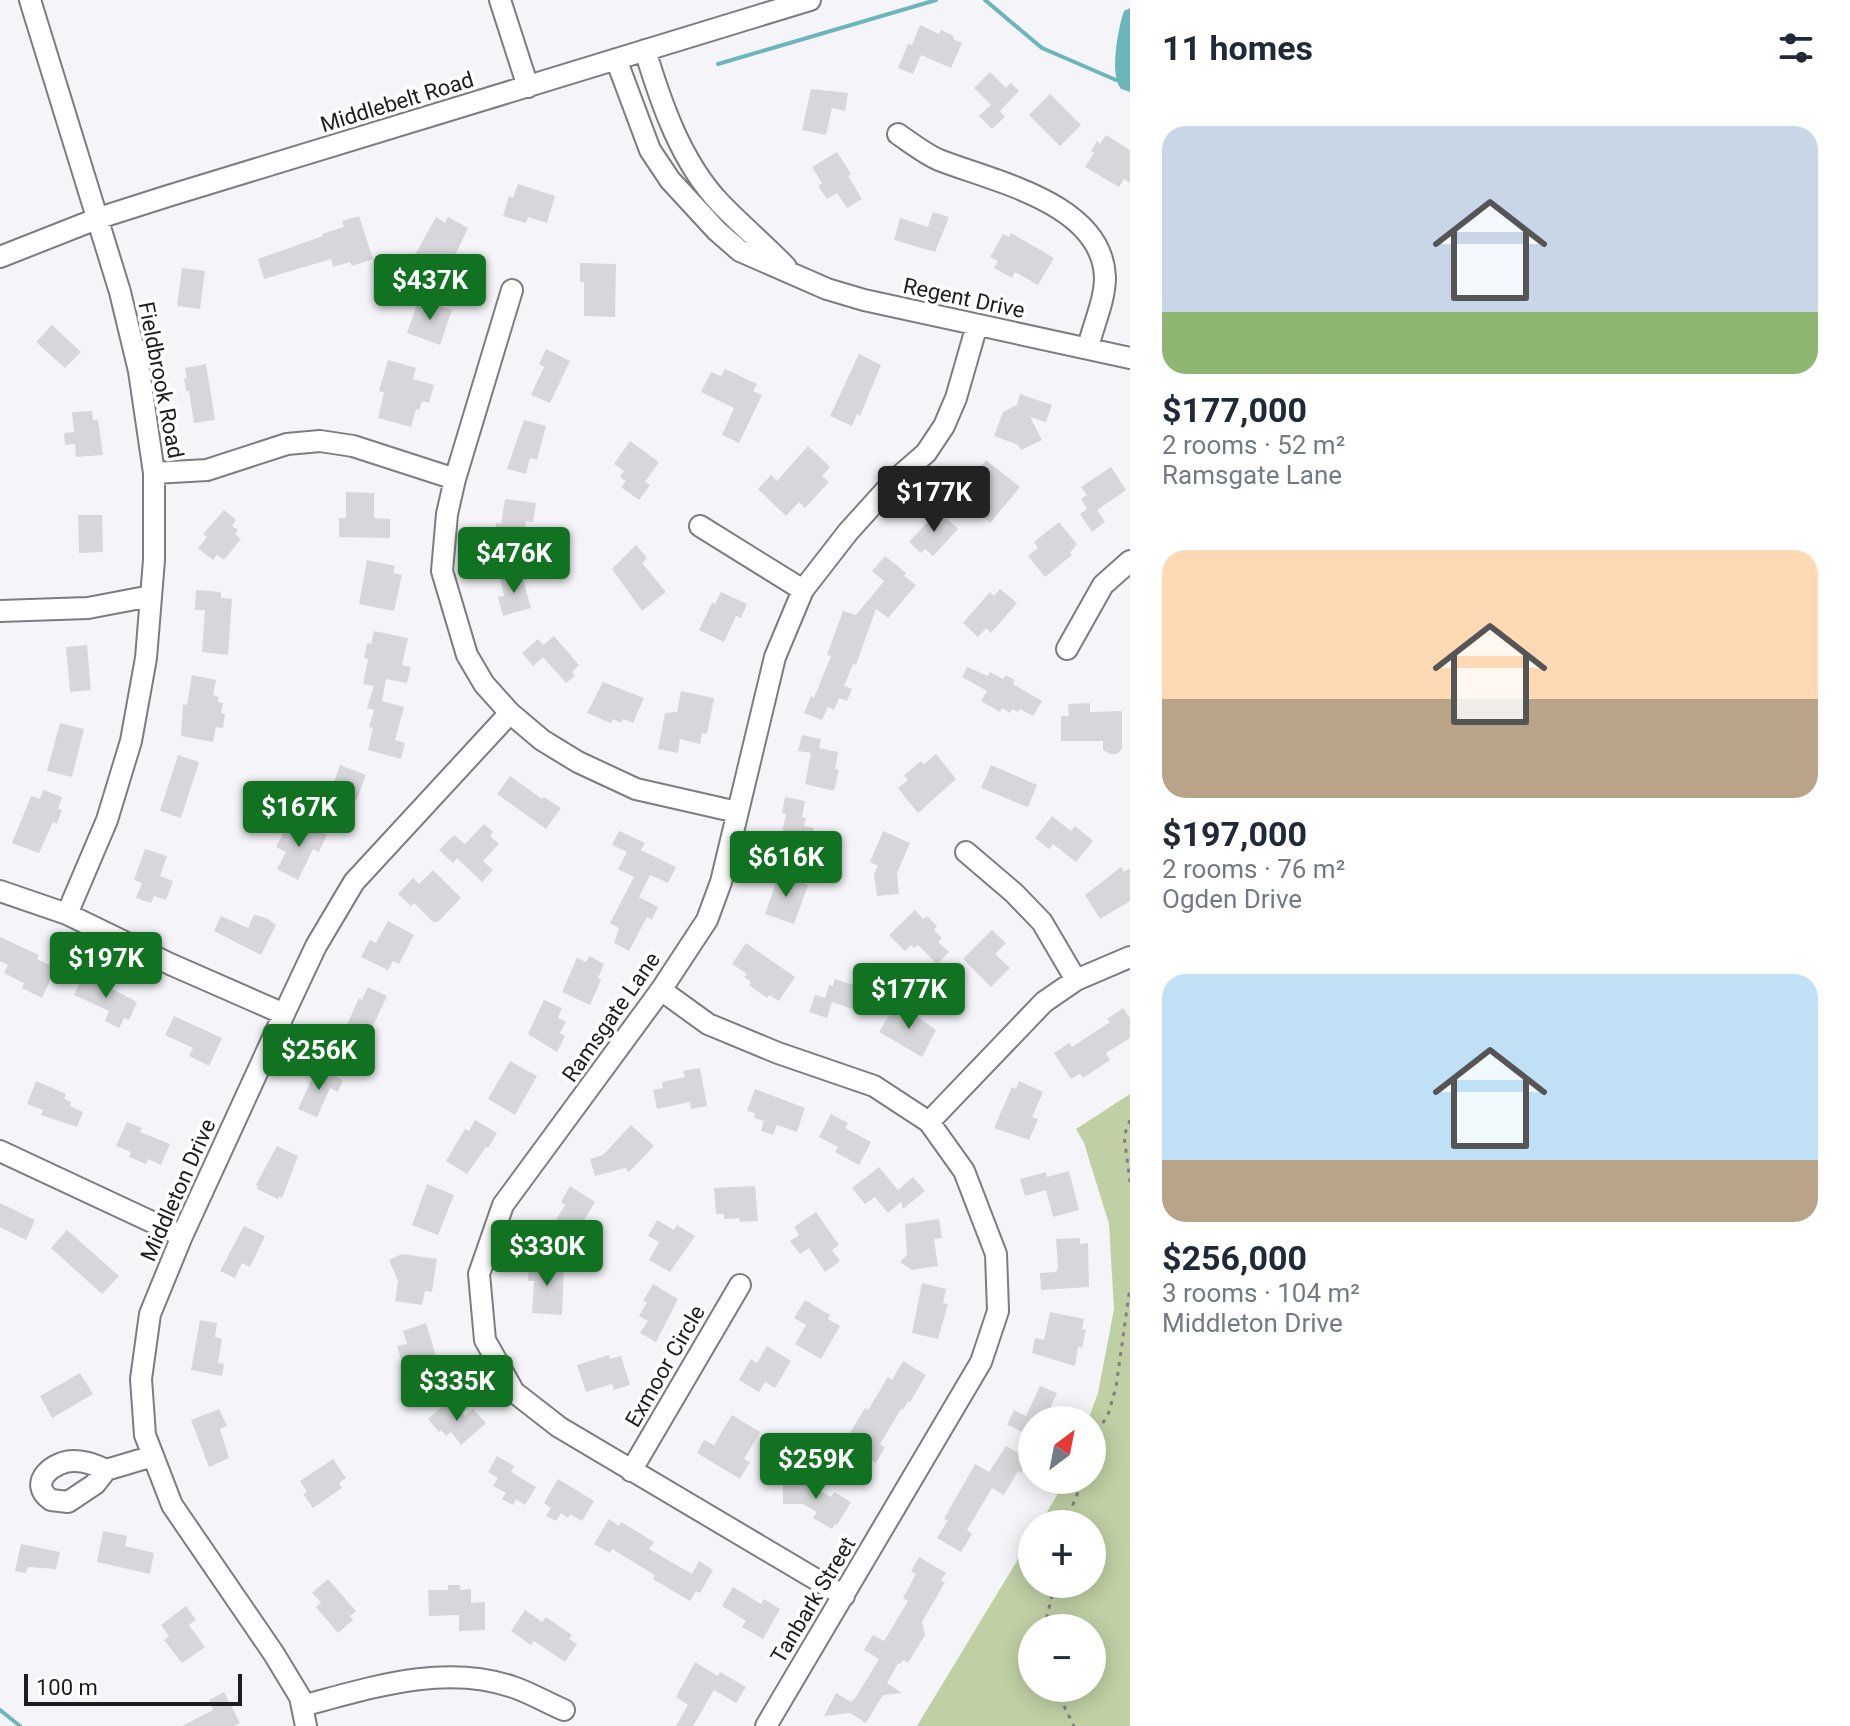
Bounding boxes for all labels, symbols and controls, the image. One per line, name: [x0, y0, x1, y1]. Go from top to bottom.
icon: filters: [1774, 26, 1818, 70]
text: 11 homes: [1162, 28, 1313, 68]
street label: Middlebelt Road: [317, 67, 477, 137]
icon: home: [1418, 178, 1562, 322]
pin: $437K: [374, 254, 486, 322]
text: $437K: [392, 265, 468, 295]
street label: Regent Drive: [901, 273, 1027, 323]
street label: Fieldbrook Road: [134, 300, 188, 460]
text: $177,000: [1162, 390, 1307, 430]
text: 2 rooms · 52 m²: [1162, 430, 1345, 460]
text: Ramsgate Lane: [1162, 460, 1342, 490]
pin: $177K: [878, 466, 990, 534]
text: $177K: [896, 477, 972, 507]
pin: $476K: [458, 527, 570, 595]
text: $476K: [476, 538, 552, 568]
icon: home: [1418, 602, 1562, 746]
pin: $167K: [243, 781, 355, 849]
text: $167K: [261, 792, 337, 822]
text: $197,000: [1162, 814, 1307, 854]
pin: $616K: [730, 831, 842, 899]
text: $616K: [748, 842, 824, 872]
text: 2 rooms · 76 m²: [1162, 854, 1345, 884]
text: Ogden Drive: [1162, 884, 1302, 914]
pin: $197K: [50, 932, 162, 1000]
text: $197K: [68, 943, 144, 973]
street label: Ramsgate Lane: [557, 947, 665, 1087]
pin: $177K: [853, 963, 965, 1031]
text: $177K: [871, 974, 947, 1004]
pin: $256K: [263, 1024, 375, 1092]
icon: home: [1418, 1026, 1562, 1170]
text: $256K: [281, 1035, 357, 1065]
street label: Middleton Drive: [135, 1115, 221, 1265]
pin: $330K: [491, 1220, 603, 1288]
text: $330K: [509, 1231, 585, 1261]
text: $256,000: [1162, 1238, 1307, 1278]
text: 3 rooms · 104 m²: [1162, 1278, 1360, 1308]
street label: Exmoor Circle: [620, 1301, 710, 1431]
text: Middleton Drive: [1162, 1308, 1343, 1338]
pin: $335K: [401, 1355, 513, 1423]
text: $335K: [419, 1366, 495, 1396]
north arrow: [1018, 1406, 1106, 1494]
map controls: [1018, 1406, 1106, 1702]
pin: $259K: [760, 1433, 872, 1501]
text: $259K: [778, 1444, 854, 1474]
button: +: [1018, 1510, 1106, 1598]
street label: Tanbark Street: [766, 1533, 860, 1667]
button: −: [1018, 1614, 1106, 1702]
scale bar: [24, 1670, 242, 1706]
text: 100 m: [36, 1675, 98, 1700]

